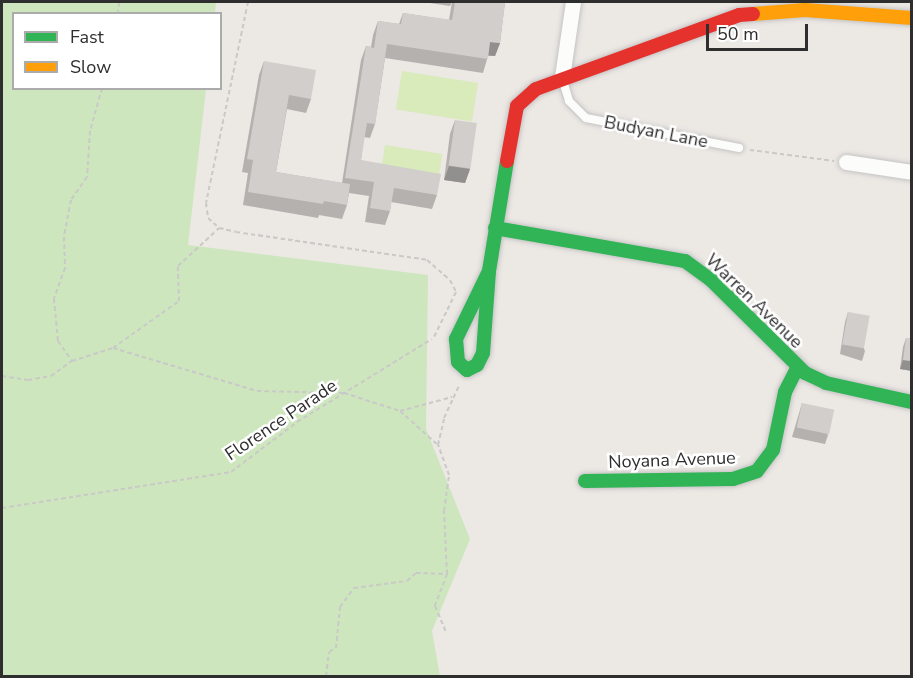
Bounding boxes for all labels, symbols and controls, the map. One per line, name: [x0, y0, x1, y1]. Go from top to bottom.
legend: [12, 12, 222, 90]
scale bar: [709, 12, 811, 50]
text: 50 m: [717, 22, 759, 46]
text: Fast: [70, 25, 104, 49]
text: Slow: [70, 55, 111, 79]
street label: Budyan Lane: [602, 111, 710, 153]
street label: Warren Avenue: [701, 249, 807, 353]
street label: Florence Parade: [221, 375, 341, 465]
street label: Noyana Avenue: [608, 447, 736, 473]

